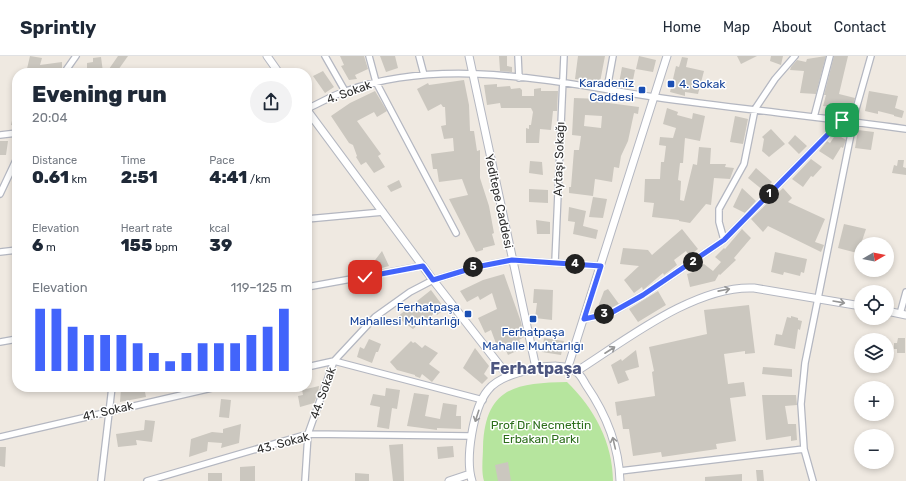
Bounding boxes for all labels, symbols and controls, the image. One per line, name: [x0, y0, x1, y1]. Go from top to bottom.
text: Sprintly: [20, 16, 96, 39]
text: Home: [663, 19, 701, 36]
text: Map: [723, 19, 750, 36]
text: About: [772, 19, 812, 36]
text: Contact: [834, 19, 886, 36]
place label: Karadeniz Caddesi: [579, 76, 634, 104]
street label: 4. Sokak: [325, 77, 374, 107]
place label: 4. Sokak: [679, 77, 726, 91]
marker: 4. Sokak: [666, 79, 676, 89]
text: Evening run: [32, 81, 167, 108]
button: share: [250, 81, 292, 123]
marker: Karadeniz Caddesi: [637, 85, 647, 95]
pin: [825, 103, 859, 137]
icon: arrive: [831, 109, 853, 131]
text: 20:04: [32, 110, 68, 125]
street label: Aytaşı Sokağı: [551, 121, 567, 197]
street label: Yeditepe Caddesi: [482, 152, 516, 250]
text: Distance: [32, 154, 77, 167]
text: Time: [121, 154, 146, 167]
text: Pace: [209, 154, 235, 167]
text: 0.61: [32, 167, 69, 187]
text: 2:51: [121, 167, 158, 187]
text: 4:41: [209, 167, 247, 187]
text: km: [69, 173, 87, 186]
text: /km: [247, 173, 271, 186]
pin: 1: [759, 184, 779, 204]
text: 1: [766, 187, 772, 200]
text: Elevation: [32, 222, 79, 235]
text: Heart rate: [121, 222, 173, 235]
text: kcal: [209, 222, 230, 235]
text: 6: [32, 235, 43, 255]
text: 155: [121, 235, 152, 255]
text: 39: [209, 235, 232, 255]
north arrow: [854, 237, 894, 277]
map controls: [854, 237, 894, 469]
text: m: [43, 241, 56, 254]
text: bpm: [152, 241, 178, 254]
pin: 2: [683, 252, 703, 272]
pin: 4: [565, 254, 585, 274]
text: 2: [689, 255, 697, 268]
pin: 5: [463, 257, 483, 277]
text: 4: [571, 257, 579, 270]
pin: [348, 260, 382, 294]
text: 5: [469, 260, 477, 273]
icon: check: [354, 266, 376, 288]
text: Elevation: [32, 280, 88, 295]
text: 119–125 m: [231, 280, 292, 295]
button: locate: [854, 285, 894, 325]
one-way arrow: [717, 286, 730, 294]
one-way arrow: [832, 298, 845, 306]
place label: Ferhatpaşa Mahallesi Muhtarlığı: [350, 300, 460, 328]
pin: 3: [594, 304, 614, 324]
text: 3: [600, 307, 608, 320]
marker: Ferhatpaşa Mahallesi Muhtarlığı: [463, 309, 473, 319]
marker: Ferhatpaşa Mahalle Muhtarlığı: [528, 314, 538, 324]
place label: Ferhatpaşa Mahalle Muhtarlığı: [482, 325, 584, 353]
button: layers: [854, 333, 894, 373]
one-way arrow: [604, 346, 615, 354]
district label: Ferhatpaşa: [490, 359, 582, 378]
street label: 44. Sokak: [307, 365, 339, 421]
button: +: [854, 381, 894, 421]
street label: 41. Sokak: [81, 398, 135, 424]
one-way arrow: [473, 410, 480, 423]
park label: Prof Dr Necmettin Erbakan Parkı: [491, 418, 591, 446]
street label: 43. Sokak: [255, 429, 312, 457]
button: −: [854, 429, 894, 469]
one-way arrow: [609, 437, 617, 450]

